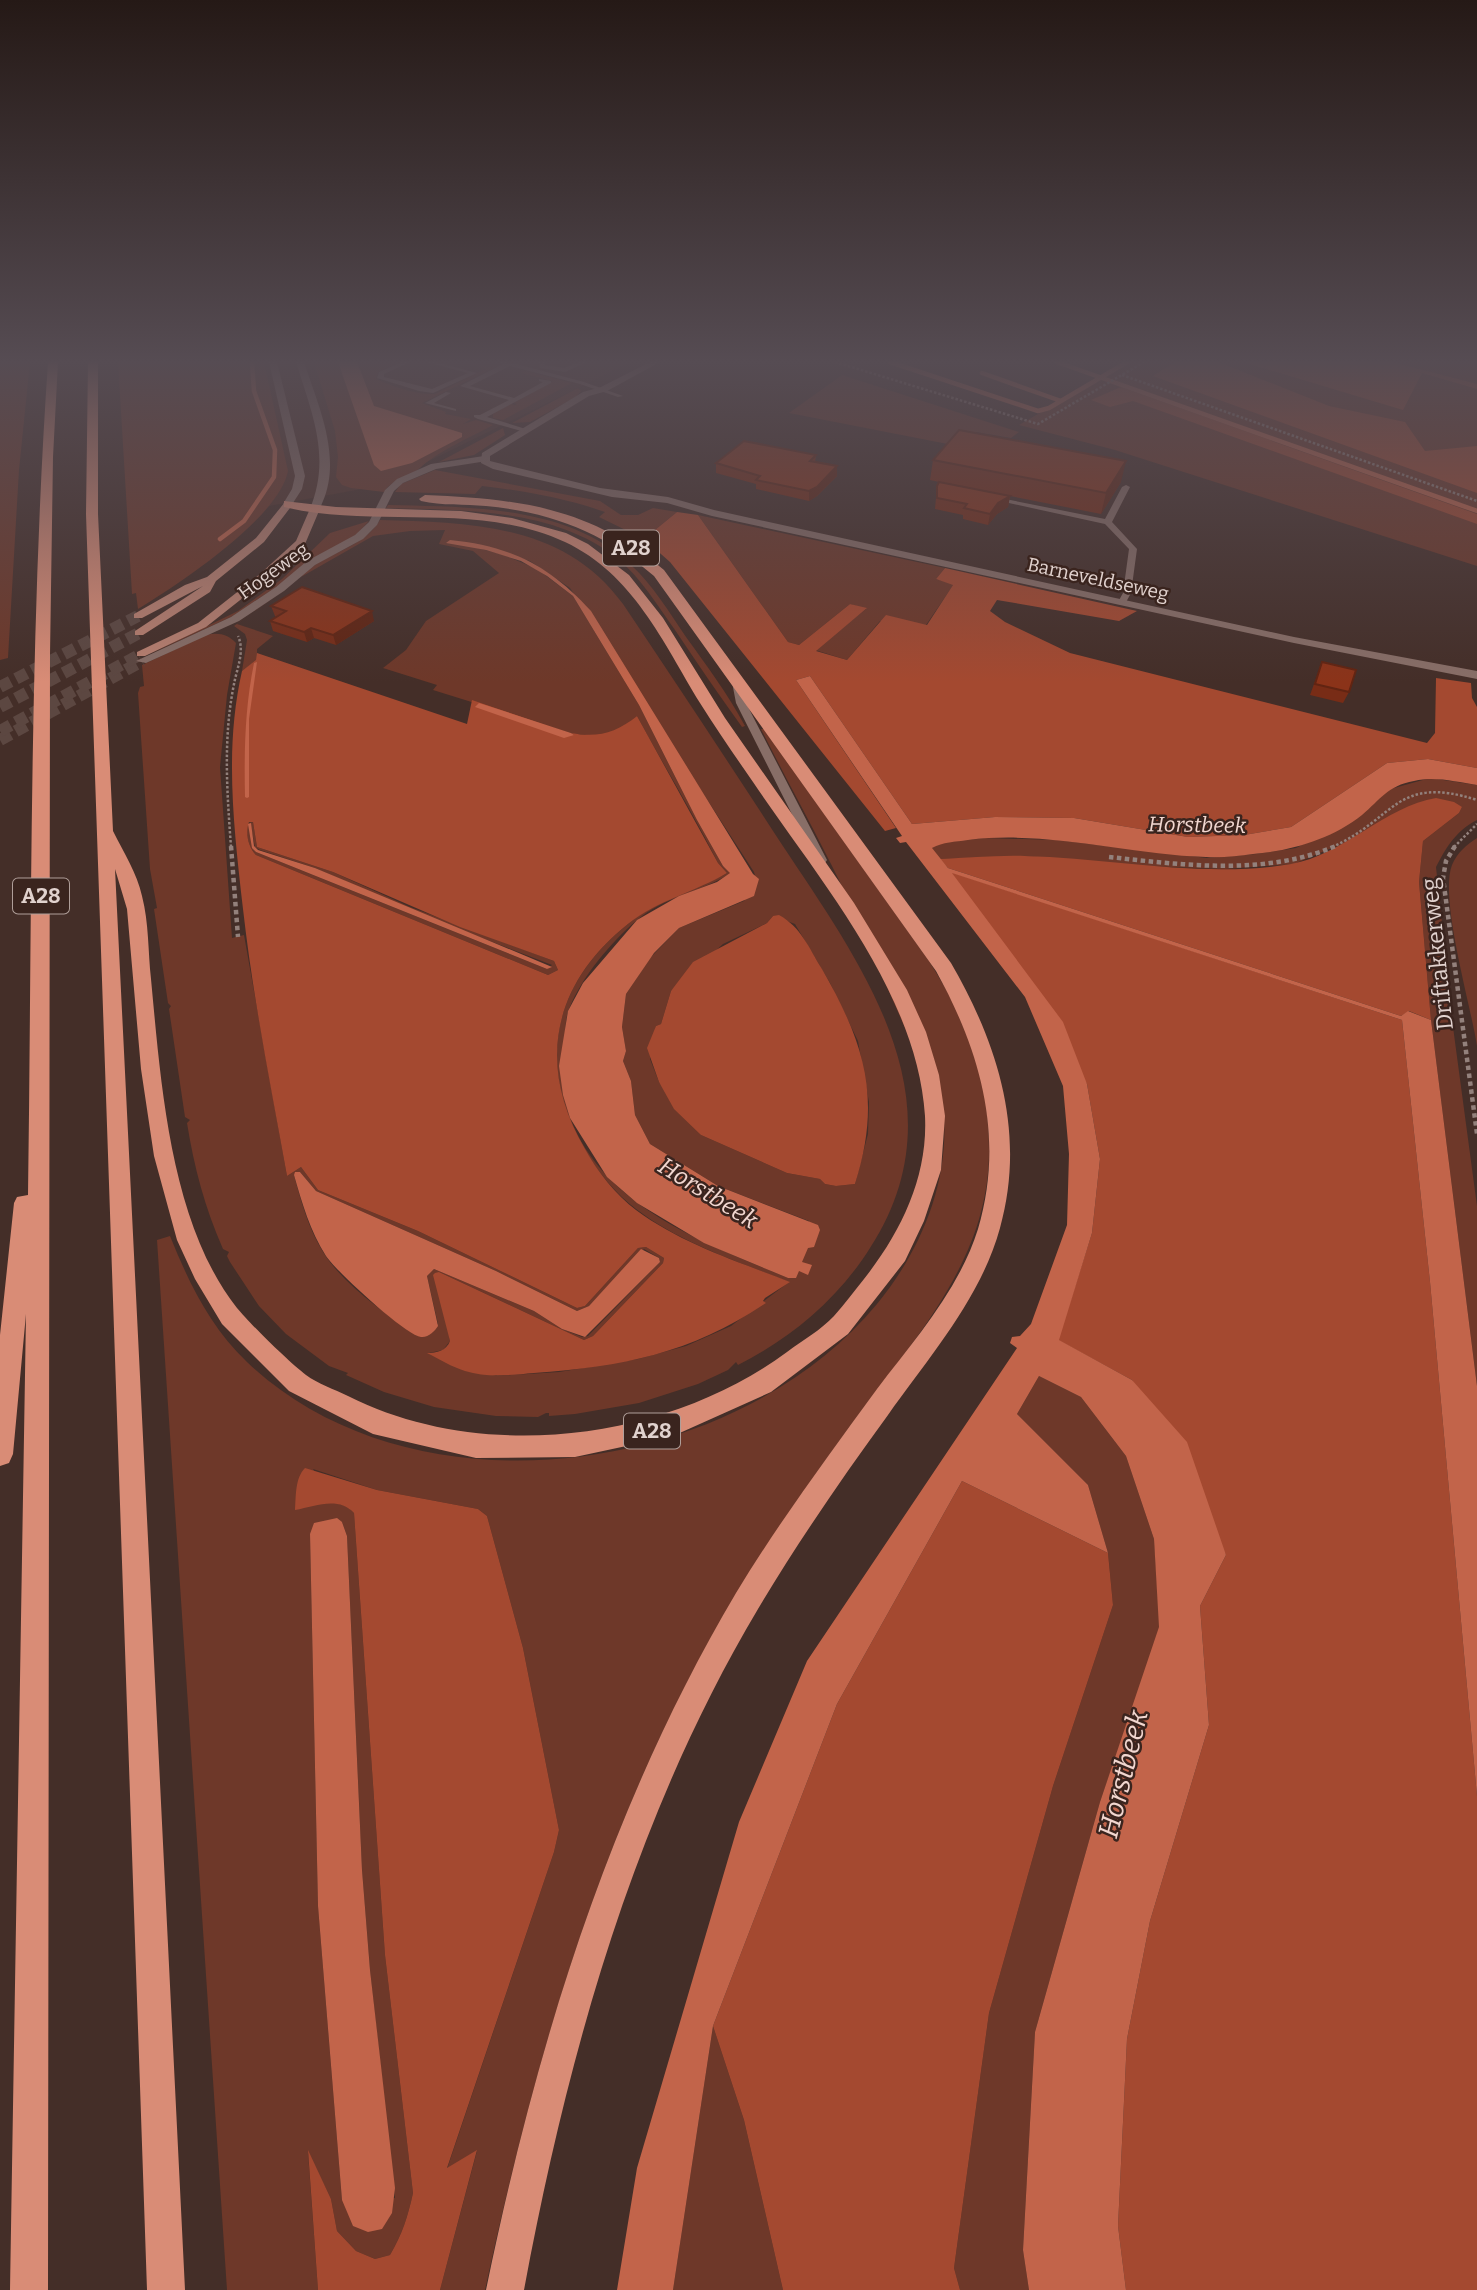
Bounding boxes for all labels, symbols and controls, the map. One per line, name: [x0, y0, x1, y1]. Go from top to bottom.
road number: A28: [603, 530, 659, 566]
street label: Hogeweg: [233, 537, 313, 604]
street label: Barneveldseweg: [1025, 553, 1171, 605]
water label: Horstbeek: [1148, 811, 1247, 839]
street label: Driftakkerweg: [1415, 876, 1459, 1032]
road number: A28: [13, 878, 69, 914]
water label: Horstbeek: [653, 1152, 764, 1235]
road number: A28: [624, 1414, 680, 1448]
water label: Horstbeek: [1091, 1706, 1155, 1841]

